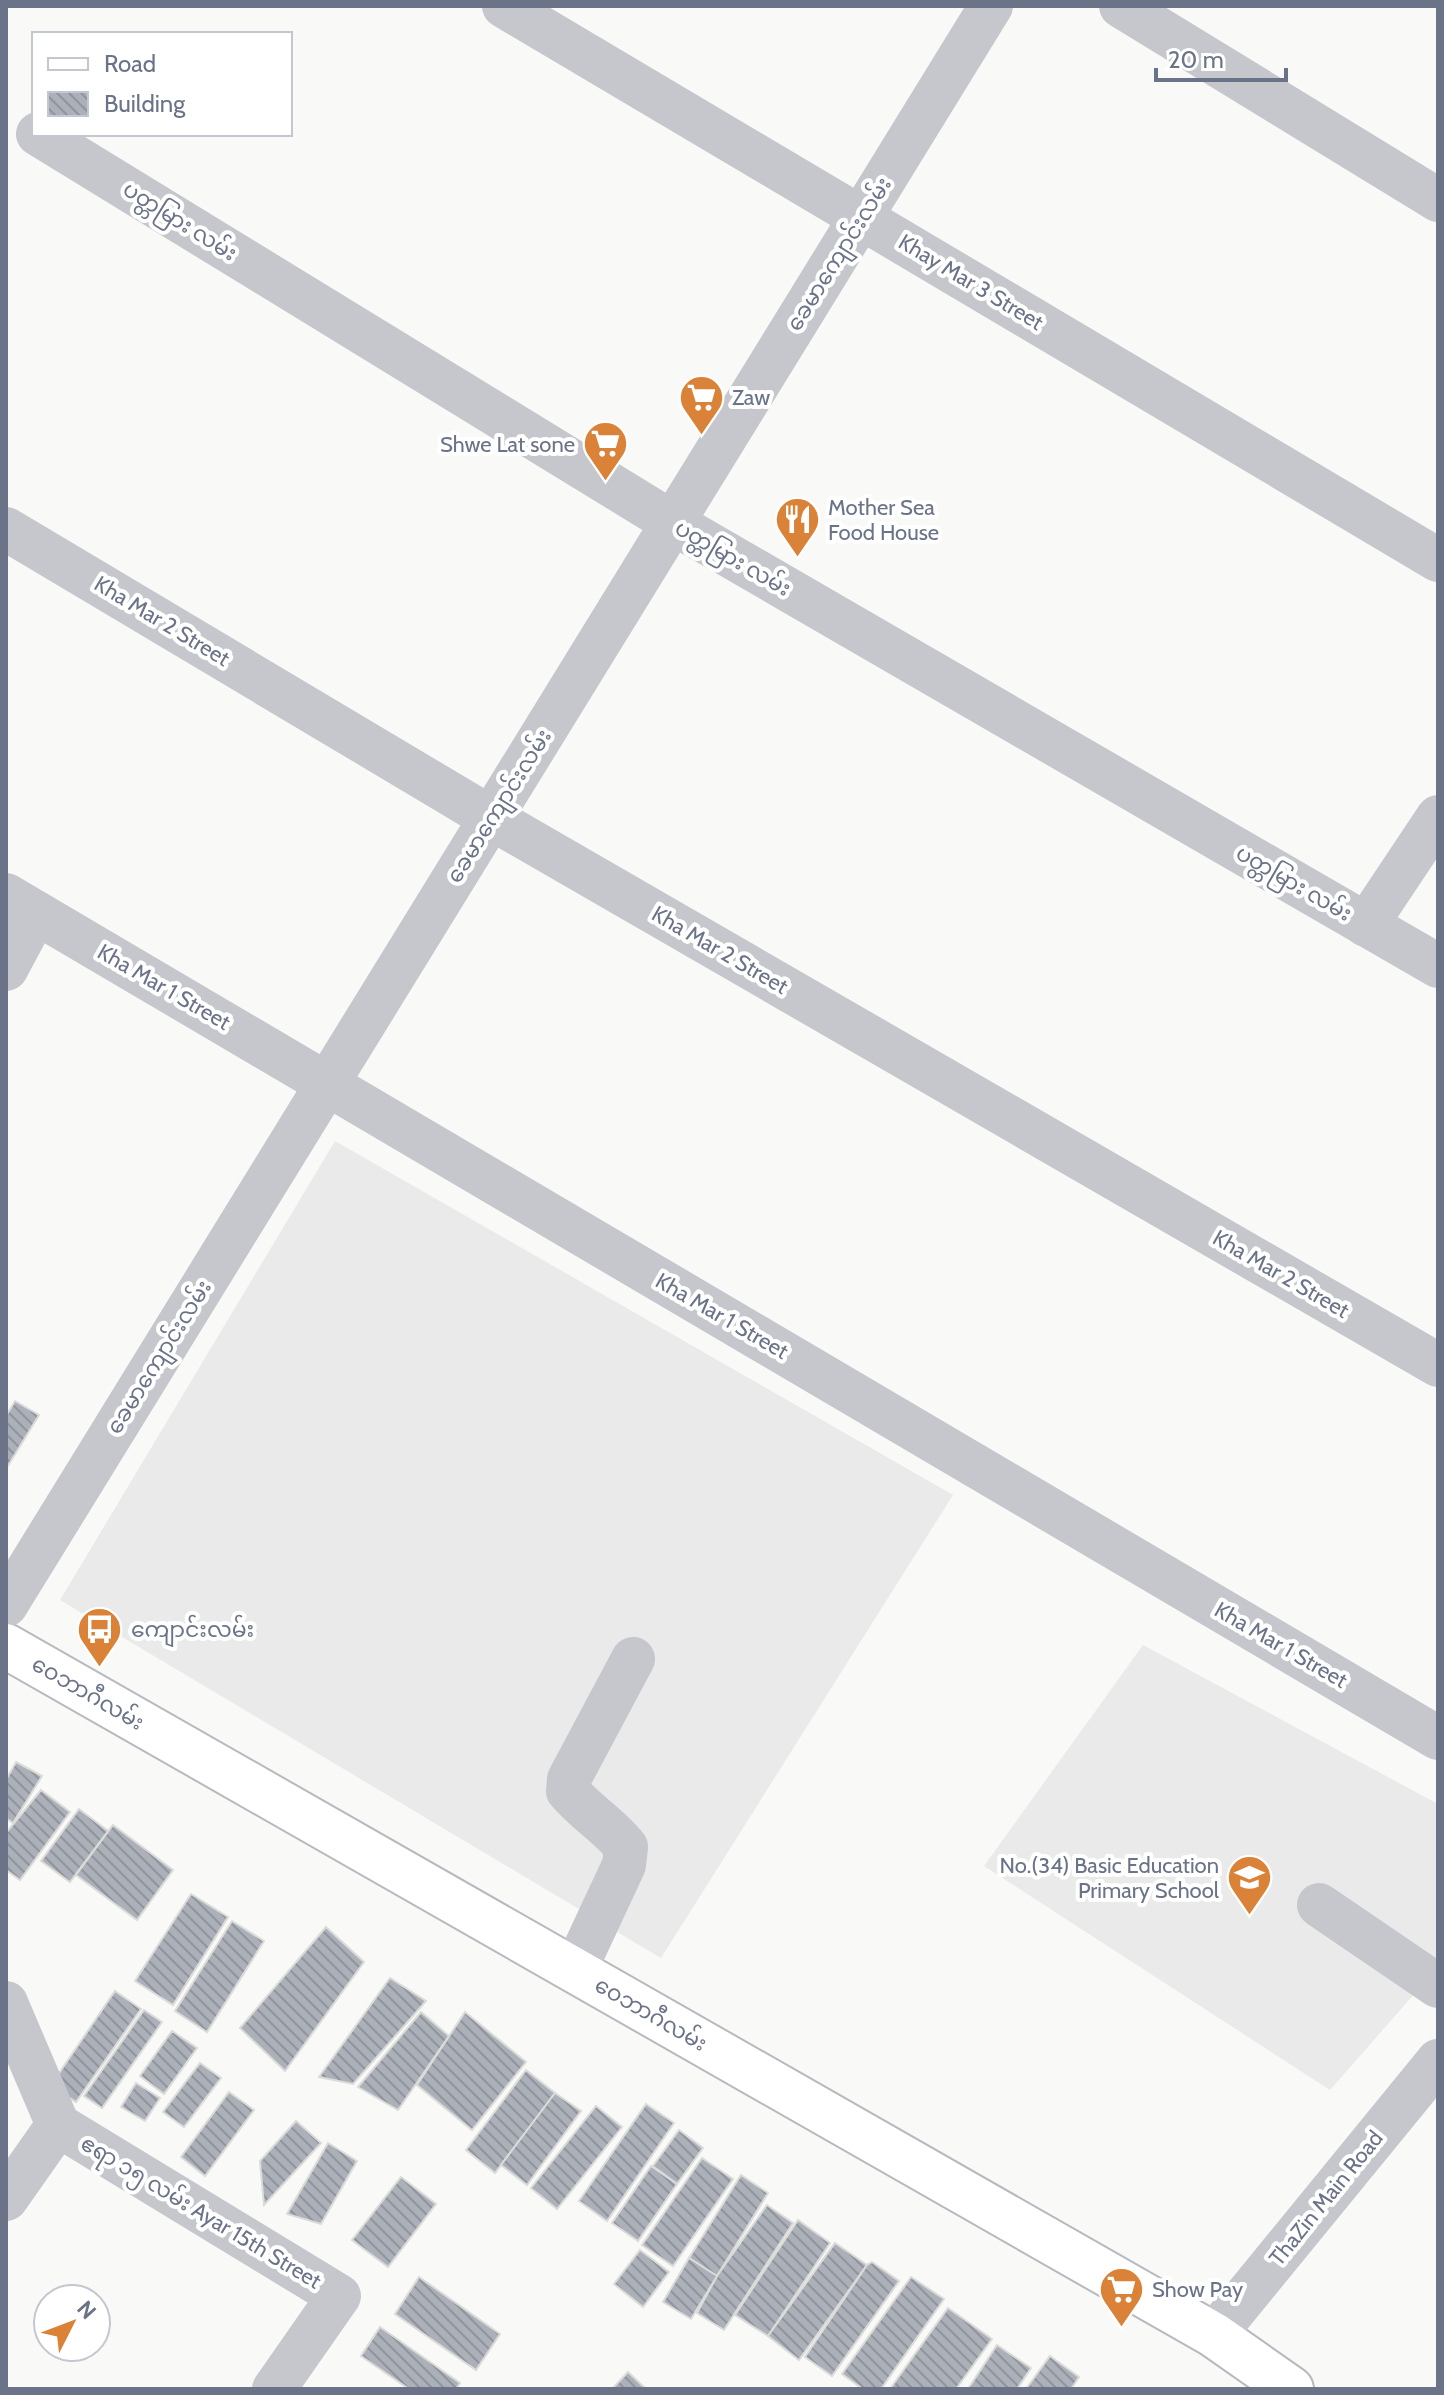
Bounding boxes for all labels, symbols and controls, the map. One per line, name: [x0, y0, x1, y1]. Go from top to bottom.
legend: [32, 32, 292, 136]
scale bar: [1156, 32, 1286, 82]
text: 20 m: [1168, 45, 1224, 74]
text: Road: [104, 49, 156, 78]
text: Building: [104, 89, 186, 118]
street label: ခေမာကျောင်းလမ်း: [779, 171, 901, 339]
street label: ပတ္တမြား လမ်း: [116, 174, 243, 270]
street label: Khay Mar 3 Street: [894, 228, 1049, 336]
supermarket icon: Zaw: [677, 373, 725, 436]
place label: Zaw: [732, 384, 770, 411]
supermarket icon: Shwe Lat sone: [582, 420, 630, 483]
place label: Shwe Lat sone: [440, 431, 575, 458]
place label: Mother Sea Food House: [828, 494, 939, 546]
restaurant icon: Mother Sea Food House: [773, 496, 821, 559]
street label: ပတ္တမြား လမ်း: [668, 512, 797, 605]
street label: Kha Mar 2 Street: [89, 570, 235, 672]
street label: ခေမာကျောင်းလမ်း: [439, 723, 561, 891]
street label: ပတ္တမြား လမ်း: [1229, 837, 1358, 930]
street label: Kha Mar 2 Street: [647, 900, 794, 1000]
street label: Kha Mar 1 Street: [93, 938, 236, 1036]
street label: Kha Mar 2 Street: [1208, 1224, 1355, 1324]
street label: Kha Mar 1 Street: [651, 1267, 794, 1365]
street label: ခေမာကျောင်းလမ်း: [99, 1274, 221, 1442]
street label: Kha Mar 1 Street: [1210, 1596, 1353, 1694]
bus stop icon: ကျောင်းလမ်း: [76, 1605, 124, 1668]
place label: ကျောင်းလမ်း: [131, 1614, 254, 1648]
street label: ဝေဘာဂီလမ်း: [27, 1648, 150, 1736]
place label: No.(34) Basic Education Primary School: [999, 1852, 1220, 1904]
school or university icon: No.(34) Basic Education Primary School: [1226, 1854, 1274, 1917]
street label: ဝေဘာဂီလမ်း: [590, 1969, 713, 2057]
street label: ThaZin Main Road: [1263, 2125, 1389, 2271]
street label: ဧရာ ၁၅ လမ်း Ayar 15th Street: [74, 2128, 328, 2298]
supermarket icon: Show Pay: [1097, 2265, 1145, 2328]
place label: Show Pay: [1152, 2276, 1243, 2303]
north arrow: [32, 2283, 112, 2363]
text: N: [71, 2295, 102, 2325]

